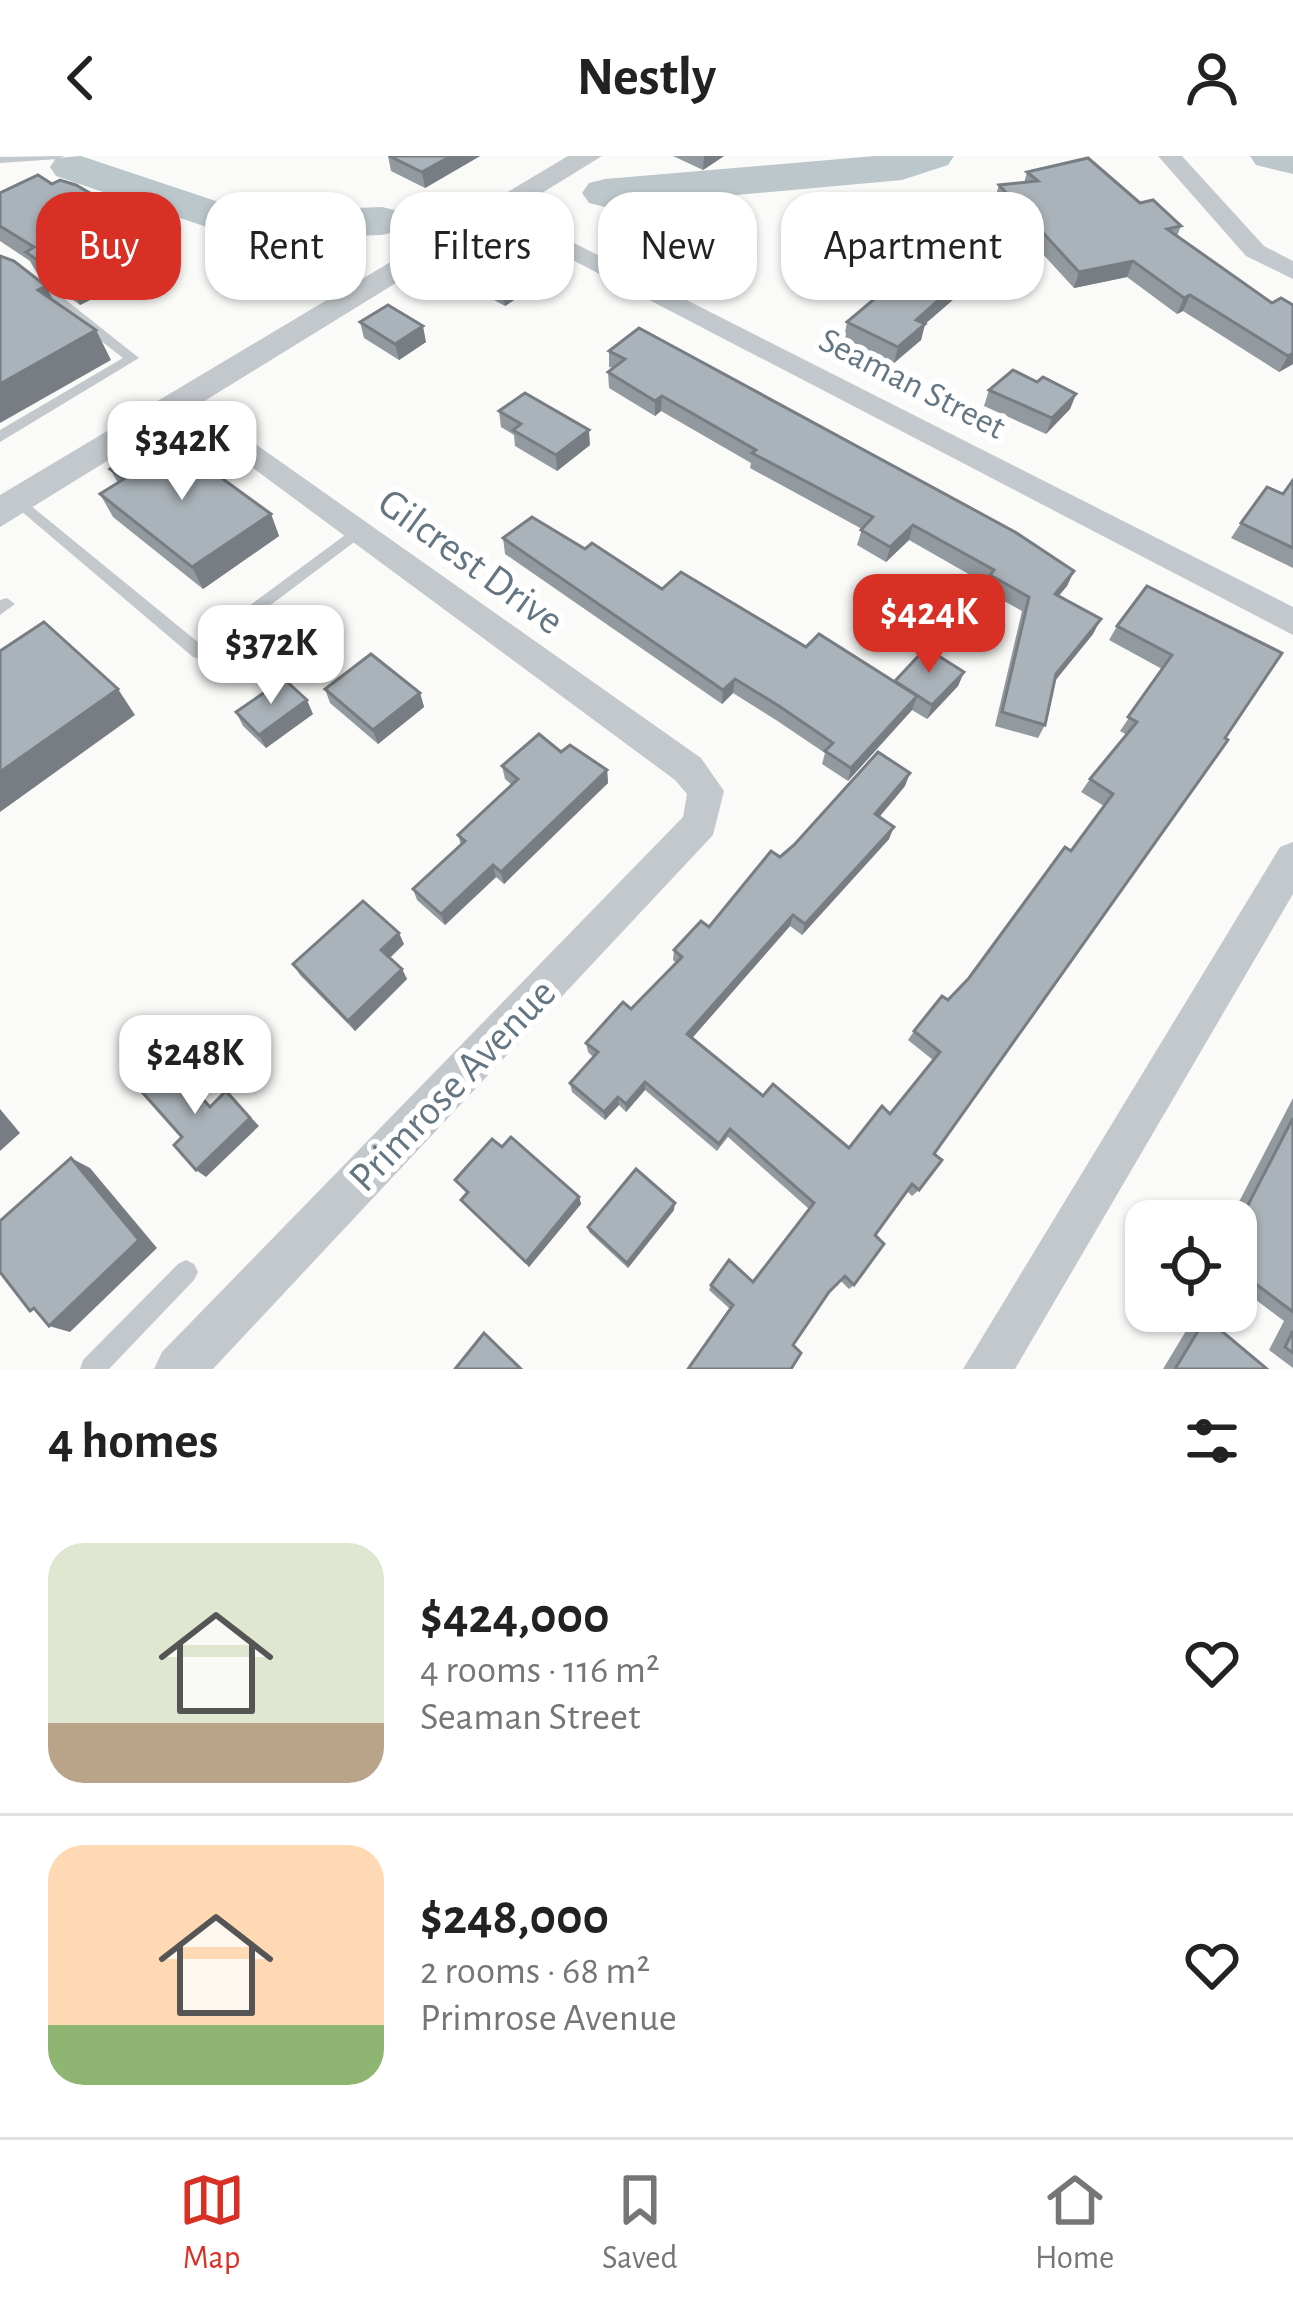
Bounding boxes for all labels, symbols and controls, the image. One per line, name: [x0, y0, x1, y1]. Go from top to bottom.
icon: back: [48, 45, 114, 111]
icon: person: [1179, 45, 1245, 111]
text: Nestly: [577, 51, 716, 105]
chip: Buy: [36, 192, 181, 300]
chip: Rent: [205, 192, 366, 300]
chip: Filters: [390, 192, 574, 300]
chip: New: [598, 192, 757, 300]
chip: Apartment: [781, 192, 1044, 300]
street label: Seaman Street: [813, 322, 1011, 446]
pin: $342K: [98, 401, 266, 503]
text: $342K: [134, 420, 230, 459]
street label: Gilcrest Drive: [370, 481, 571, 643]
pin: $424K: [845, 574, 1013, 676]
text: $424K: [880, 593, 978, 632]
pin: $372K: [187, 605, 355, 707]
text: $372K: [225, 624, 317, 663]
street label: Primrose Avenue: [341, 971, 564, 1199]
pin: $248K: [111, 1015, 279, 1117]
text: $248K: [146, 1034, 244, 1073]
map controls: [1125, 1200, 1257, 1332]
button: locate: [1125, 1200, 1257, 1332]
icon: filters: [1179, 1408, 1245, 1474]
text: 4 homes: [48, 1416, 218, 1467]
icon: home: [144, 1591, 288, 1735]
text: $424,000: [420, 1591, 610, 1642]
icon: heart: [1179, 1630, 1245, 1696]
text: 4 rooms · 116 m²: [420, 1651, 660, 1690]
text: Seaman Street: [420, 1698, 640, 1737]
text: $248,000: [420, 1892, 609, 1943]
icon: home: [144, 1893, 288, 2037]
icon: heart: [1179, 1932, 1245, 1998]
text: 2 rooms · 68 m²: [420, 1952, 650, 1991]
text: Primrose Avenue: [420, 1999, 677, 2038]
tab: Map: [179, 2167, 245, 2279]
tab: Saved: [602, 2167, 678, 2279]
tab: Home: [1035, 2167, 1114, 2279]

